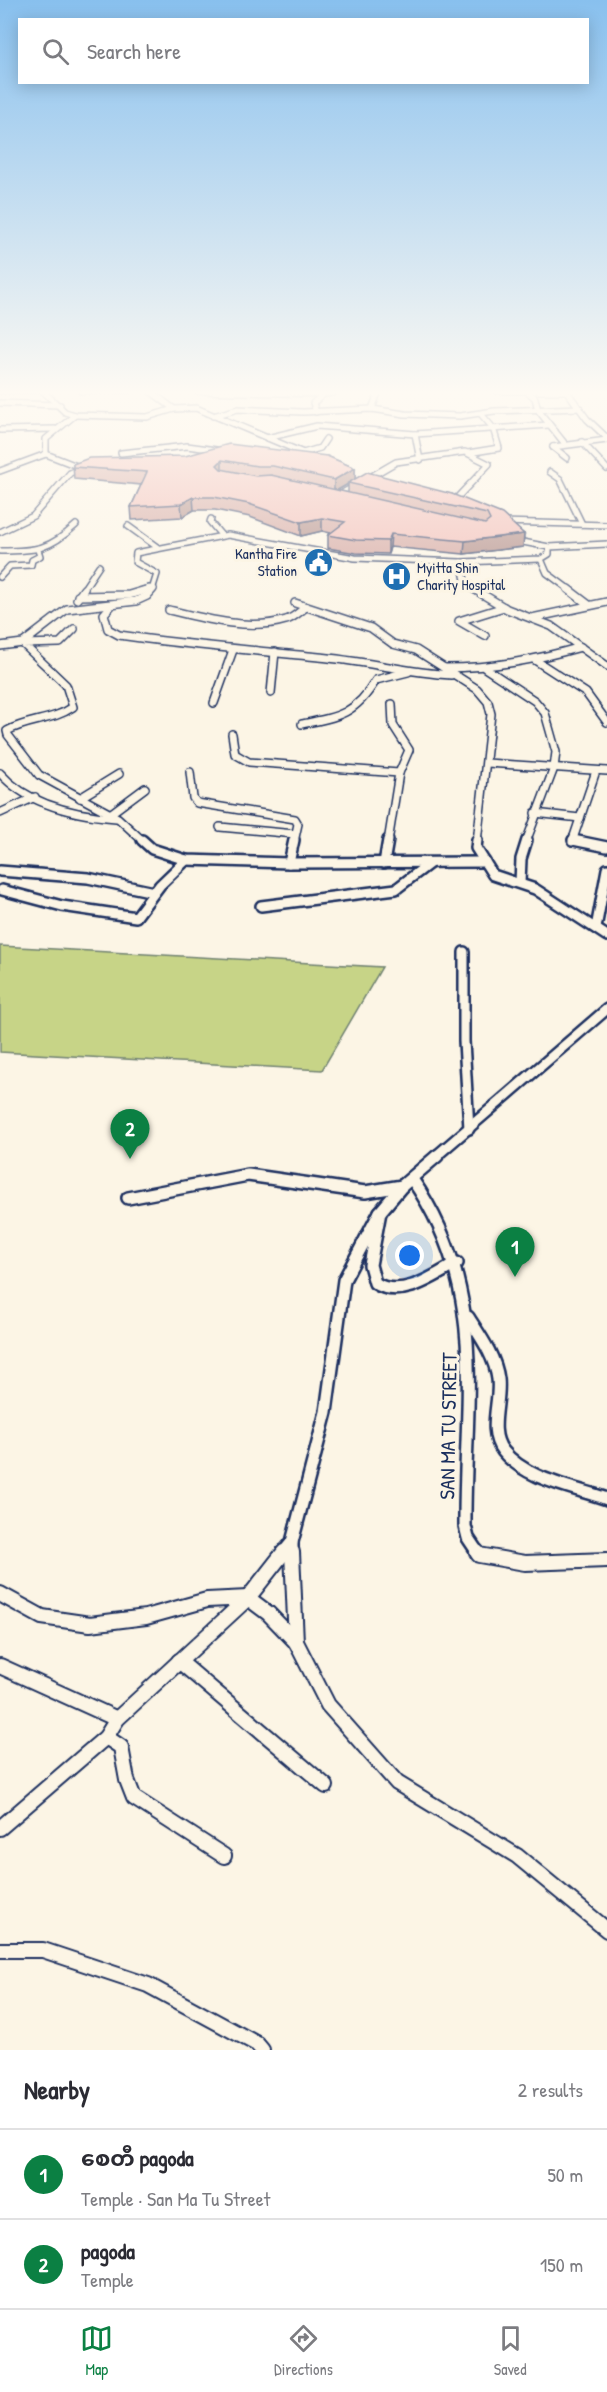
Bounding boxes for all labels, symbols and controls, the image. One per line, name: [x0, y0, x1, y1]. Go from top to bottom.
search box: [18, 18, 589, 84]
icon: search: [39, 35, 72, 68]
text: Search here: [87, 36, 181, 66]
place label: Kantha Fire Station: [235, 543, 297, 581]
public building icon: Kantha Fire Station: [302, 546, 334, 578]
place label: Myitta Shin Charity Hospital: [417, 557, 505, 595]
hospital icon: Myitta Shin Charity Hospital: [380, 560, 412, 592]
pin: 2: [110, 1110, 150, 1159]
pin: 1: [496, 1228, 534, 1277]
your location: [395, 1241, 424, 1270]
street label: SAN MA TU STREET: [432, 1351, 464, 1500]
text: Nearby: [24, 2072, 90, 2107]
text: 2 results: [518, 2076, 583, 2103]
text: စေတီ pagoda: [81, 2143, 194, 2173]
text: 1: [40, 2161, 47, 2188]
text: 50 m: [547, 2161, 583, 2188]
text: Temple · San Ma Tu Street: [81, 2185, 270, 2212]
text: pagoda: [81, 2236, 135, 2266]
text: 2: [39, 2251, 48, 2278]
text: 150 m: [540, 2251, 583, 2278]
text: Temple: [81, 2266, 134, 2293]
tab: Map: [80, 2322, 113, 2380]
tab: Directions: [274, 2322, 333, 2380]
tab: Saved: [494, 2322, 527, 2380]

